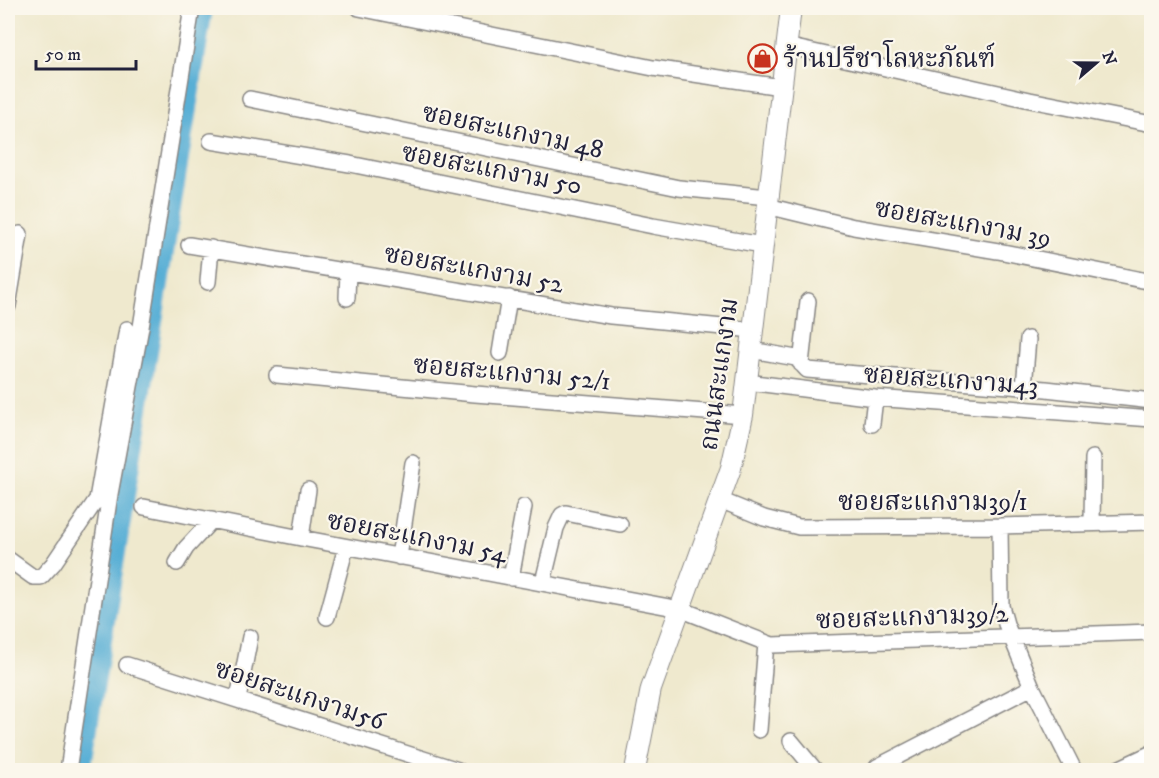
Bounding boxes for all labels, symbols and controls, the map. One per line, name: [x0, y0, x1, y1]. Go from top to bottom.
scale bar: [36, 33, 136, 71]
north arrow: [1066, 33, 1126, 93]
place label: ร้านปรีชาโลหะภัณฑ์: [783, 40, 996, 76]
shop icon: ร้านปรีชาโลหะภัณฑ์: [746, 42, 778, 74]
text: 50 m: [45, 44, 81, 66]
text: N: [1098, 49, 1121, 68]
street label: ซอยสะแกงาม 48: [419, 96, 606, 167]
street label: ซอยสะแกงาม 50: [399, 136, 585, 203]
street label: ซอยสะแกงาม 39: [872, 192, 1054, 255]
street label: ซอยสะแกงาม 52: [381, 237, 566, 302]
street label: ถนนสะแกงาม: [692, 296, 747, 453]
street label: ซอยสะแกงาม 52/1: [412, 348, 612, 399]
street label: ซอยสะแกงาม43: [862, 358, 1039, 403]
street label: ซอยสะแกงาม39/1: [838, 486, 1028, 519]
street label: ซอยสะแกงาม 54: [324, 504, 510, 571]
street label: ซอยสะแกงาม39/2: [815, 598, 1009, 637]
street label: ซอยสะแกงาม56: [210, 652, 390, 739]

